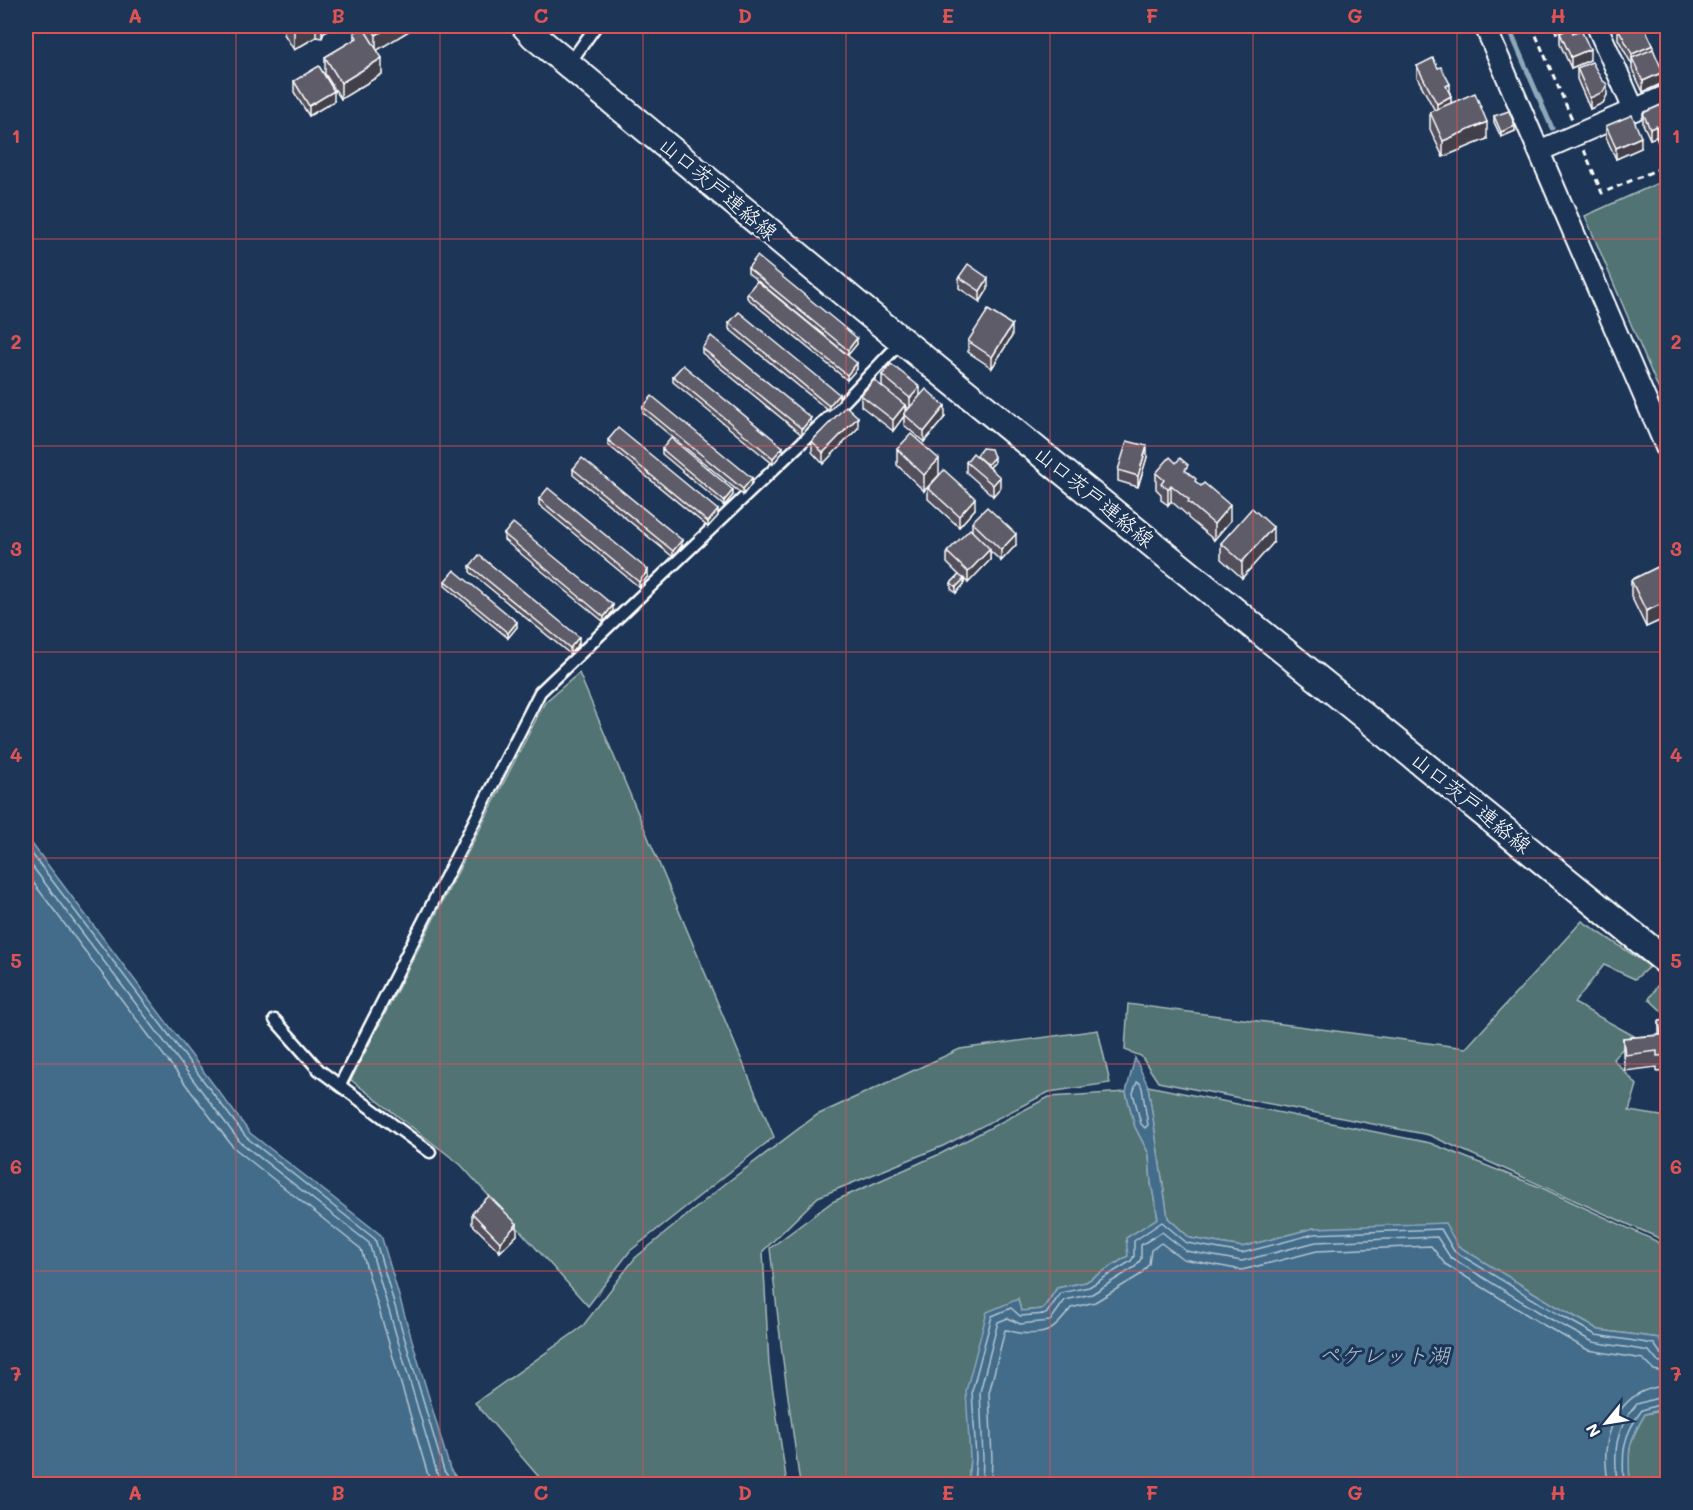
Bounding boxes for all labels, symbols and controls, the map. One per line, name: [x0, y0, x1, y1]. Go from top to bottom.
text: A: [128, 2, 142, 28]
text: B: [331, 2, 345, 28]
text: C: [534, 2, 549, 28]
text: D: [738, 2, 752, 28]
text: E: [942, 2, 954, 28]
text: F: [1146, 2, 1159, 28]
text: G: [1347, 2, 1363, 28]
text: H: [1550, 2, 1566, 28]
text: 1: [12, 122, 20, 148]
text: 1: [1672, 122, 1680, 148]
street label: 山口茨戸連絡線: [654, 130, 784, 245]
text: 2: [10, 328, 22, 354]
text: 2: [1670, 328, 1682, 354]
street label: 山口茨戸連絡線: [1029, 439, 1161, 553]
text: 3: [10, 535, 22, 561]
text: 3: [1670, 535, 1682, 561]
text: 4: [10, 741, 23, 767]
text: 4: [1670, 741, 1683, 767]
street label: 山口茨戸連絡線: [1406, 745, 1538, 859]
text: 5: [10, 947, 22, 973]
text: 5: [1670, 947, 1682, 973]
text: 6: [10, 1153, 22, 1179]
text: 6: [1670, 1153, 1682, 1179]
water label: ペケレット湖: [1318, 1340, 1452, 1369]
text: 7: [10, 1360, 22, 1386]
text: 7: [1670, 1360, 1682, 1386]
north arrow: [1576, 1393, 1636, 1453]
text: N: [1580, 1420, 1605, 1441]
text: A: [128, 1479, 142, 1505]
text: B: [331, 1479, 345, 1505]
text: C: [534, 1479, 549, 1505]
text: D: [738, 1479, 752, 1505]
text: E: [942, 1479, 954, 1505]
text: F: [1146, 1479, 1159, 1505]
text: G: [1347, 1479, 1363, 1505]
text: H: [1550, 1479, 1566, 1505]

